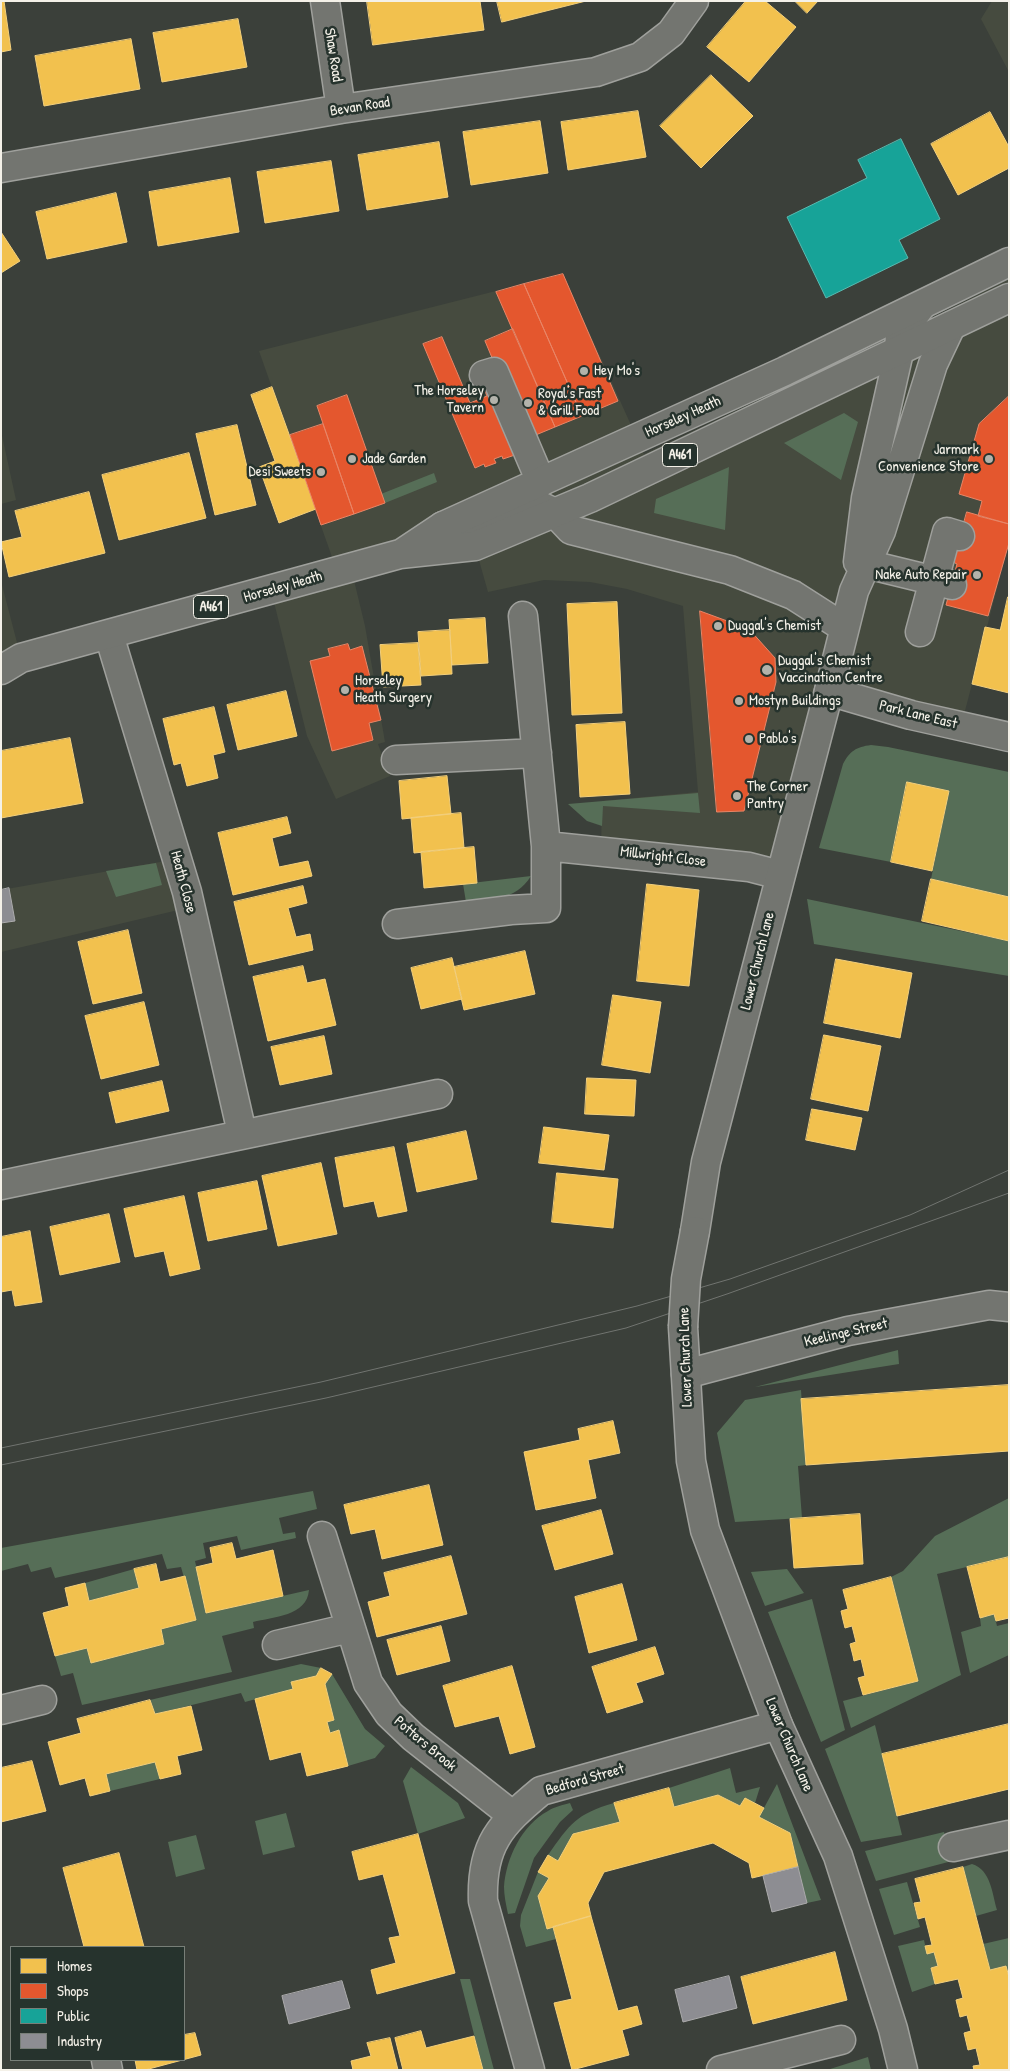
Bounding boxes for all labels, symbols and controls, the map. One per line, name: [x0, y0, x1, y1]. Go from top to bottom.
street label: Shaw Road: [320, 27, 346, 83]
street label: Bevan Road: [329, 93, 391, 121]
place label: Hey Mo's: [594, 362, 640, 380]
marker: Hey Mo's: [578, 365, 590, 377]
place label: The Horseley Tavern: [414, 382, 484, 417]
place label: Royal's Fast & Grill Food: [538, 385, 601, 420]
street label: Horseley Heath: [642, 392, 724, 442]
marker: The Horseley Tavern: [488, 394, 500, 406]
marker: Royal's Fast & Grill Food: [522, 397, 534, 409]
place label: Jarmark Convenience Store: [878, 441, 979, 476]
road number: A461: [662, 444, 698, 466]
place label: Jade Garden: [362, 450, 426, 468]
marker: Jade Garden: [346, 453, 358, 465]
marker: Jarmark Convenience Store: [983, 453, 995, 465]
place label: Desi Sweets: [249, 463, 311, 481]
marker: Desi Sweets: [315, 466, 327, 478]
place label: Nake Auto Repair: [875, 566, 967, 584]
street label: Horseley Heath: [242, 567, 324, 607]
marker: Nake Auto Repair: [971, 569, 983, 581]
road number: A461: [194, 596, 228, 618]
place label: Duggal's Chemist: [728, 617, 821, 635]
marker: Duggal's Chemist: [712, 620, 724, 632]
place label: Duggal's Chemist Vaccination Centre: [778, 652, 883, 687]
marker: Duggal's Chemist Vaccination Centre: [760, 663, 774, 677]
place label: Horseley Heath Surgery: [355, 672, 432, 707]
marker: Horseley Heath Surgery: [339, 684, 351, 696]
place label: Mostyn Buildings: [749, 692, 841, 710]
marker: Mostyn Buildings: [733, 695, 745, 707]
street label: Park Lane East: [877, 697, 959, 733]
place label: Pablo's: [759, 730, 797, 748]
marker: Pablo's: [743, 733, 755, 745]
place label: The Corner Pantry: [747, 778, 808, 813]
marker: The Corner Pantry: [731, 790, 743, 802]
street label: Millwright Close: [619, 843, 707, 871]
street label: Heath Close: [166, 849, 200, 915]
street label: Lower Church Lane: [737, 910, 779, 1012]
street label: Lower Church Lane: [675, 1307, 697, 1407]
street label: Keelinge Street: [803, 1315, 889, 1351]
street label: Lower Church Lane: [761, 1696, 817, 1794]
street label: Potters Brook: [390, 1713, 460, 1775]
street label: Bedford Street: [544, 1760, 626, 1800]
legend: [10, 1946, 185, 2061]
text: Homes: [57, 1955, 92, 1976]
text: Shops: [57, 1980, 88, 2001]
text: Public: [57, 2005, 90, 2026]
text: Industry: [57, 2030, 102, 2051]

